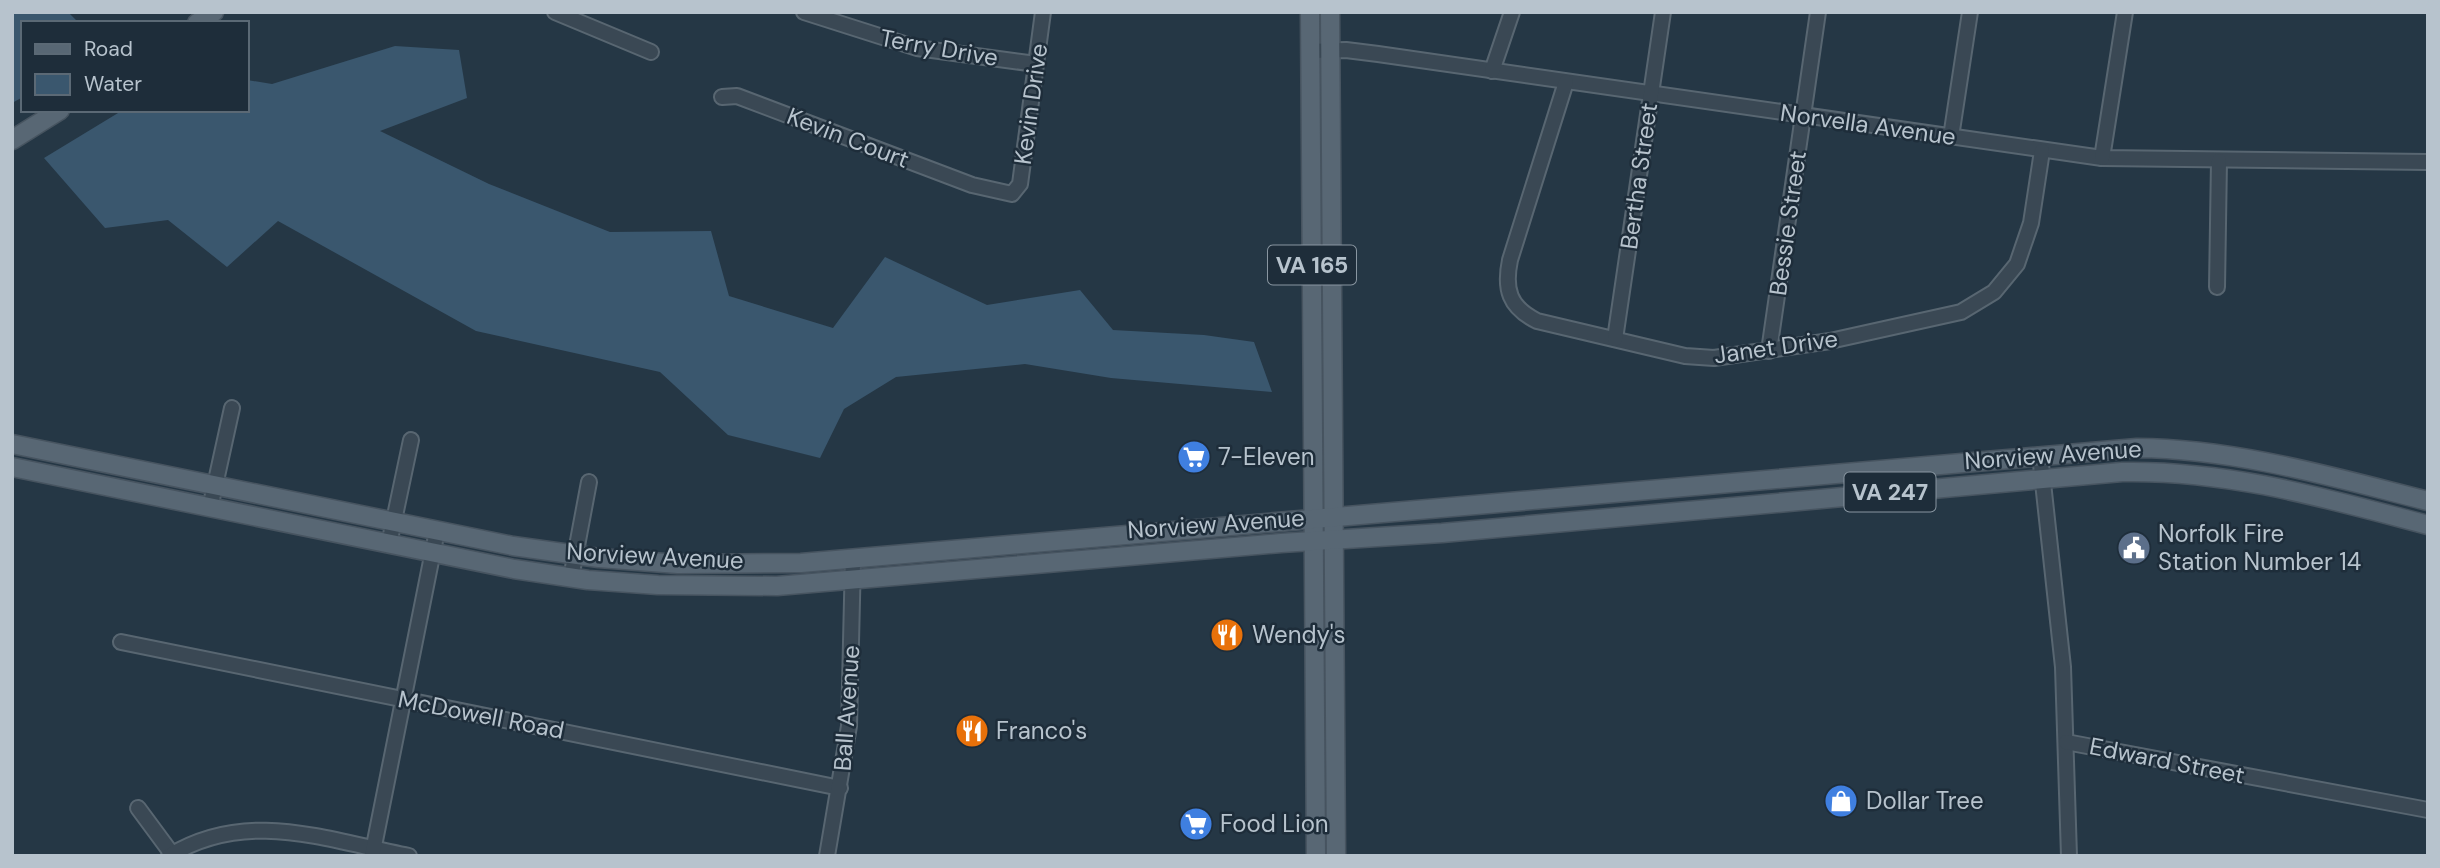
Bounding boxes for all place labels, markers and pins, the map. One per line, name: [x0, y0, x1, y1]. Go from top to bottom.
supermarket icon: 7-Eleven: [1175, 438, 1213, 476]
place label: 7-Eleven: [1218, 441, 1315, 472]
place label: Norfolk Fire Station Number 14: [2158, 518, 2361, 577]
public building icon: Norfolk Fire Station Number 14: [2115, 529, 2153, 567]
restaurant icon: Wendy's: [1208, 616, 1246, 654]
place label: Wendy's: [1252, 619, 1346, 650]
restaurant icon: Franco's: [953, 712, 991, 750]
place label: Franco's: [996, 715, 1087, 746]
shop icon: Dollar Tree: [1822, 782, 1860, 820]
place label: Dollar Tree: [1866, 785, 1984, 816]
supermarket icon: Food Lion: [1177, 805, 1215, 843]
place label: Food Lion: [1220, 808, 1329, 839]

